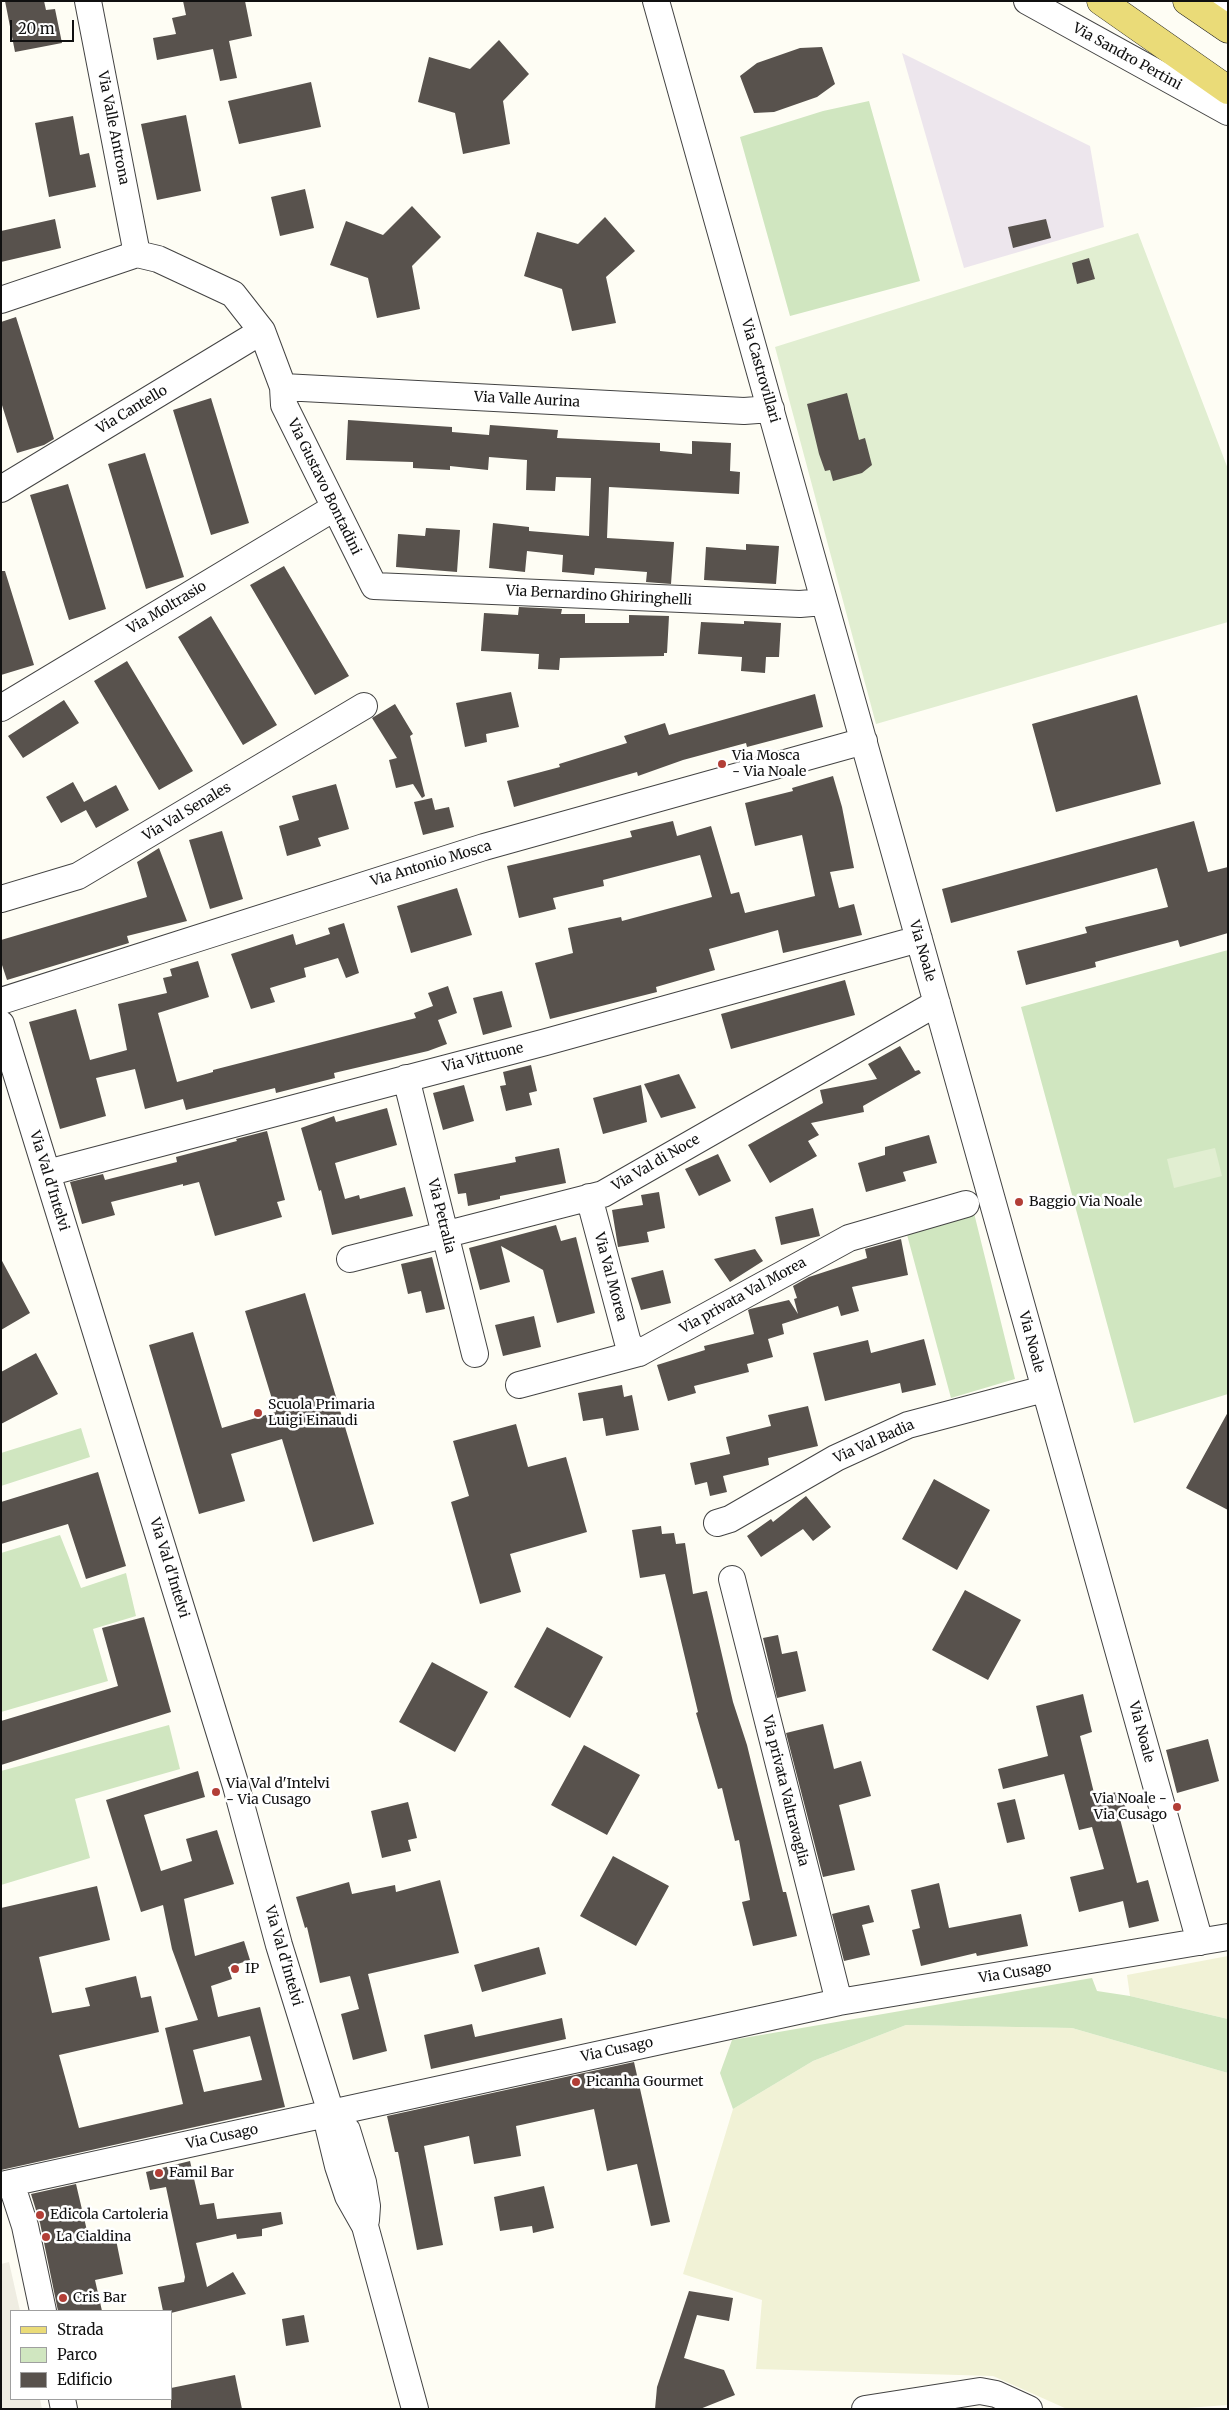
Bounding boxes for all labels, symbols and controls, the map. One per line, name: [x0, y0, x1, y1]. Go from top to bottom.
scale bar: [12, 10, 76, 42]
text: 20 m: [18, 19, 55, 38]
street label: Via Sandro Pertini: [1070, 20, 1184, 94]
street label: Via Valle Antrona: [94, 70, 132, 186]
street label: Via Castrovillari: [737, 317, 783, 425]
street label: Via Cantello: [94, 382, 170, 438]
street label: Via Valle Aurina: [474, 389, 580, 411]
street label: Via Gustavo Bontadini: [284, 416, 364, 558]
street label: Via Moltrasio: [124, 578, 210, 638]
street label: Via Bernardino Ghiringhelli: [506, 583, 692, 609]
place label: Via Mosca - Via Noale: [732, 748, 806, 780]
marker: Via Mosca - Via Noale: [716, 758, 728, 770]
street label: Via Val Senales: [140, 779, 234, 845]
street label: Via Antonio Mosca: [369, 838, 493, 890]
street label: Via Noale: [905, 918, 939, 984]
street label: Via Vittuone: [441, 1040, 525, 1076]
street label: Via Val d'Intelvi: [26, 1129, 72, 1233]
street label: Via Val di Noce: [609, 1131, 703, 1195]
street label: Via Petralia: [424, 1177, 458, 1255]
place label: Baggio Via Noale: [1029, 1194, 1142, 1210]
marker: Baggio Via Noale: [1013, 1196, 1025, 1208]
street label: Via Val Morea: [590, 1231, 630, 1323]
street label: Via privata Val Morea: [677, 1254, 809, 1338]
street label: Via Noale: [1015, 1309, 1047, 1375]
place label: Scuola Primaria Luigi Einaudi: [268, 1397, 375, 1430]
marker: Scuola Primaria Luigi Einaudi: [252, 1407, 264, 1419]
street label: Via Val Badia: [831, 1417, 917, 1467]
street label: Via Val d'Intelvi: [146, 1516, 192, 1620]
street label: Via Noale: [1125, 1699, 1157, 1765]
street label: Via privata Valtravaglia: [758, 1714, 812, 1868]
place label: Via Val d'Intelvi - Via Cusago: [226, 1776, 330, 1808]
marker: Via Val d'Intelvi - Via Cusago: [210, 1786, 222, 1798]
place label: Via Noale - Via Cusago: [1093, 1791, 1167, 1824]
marker: Via Noale - Via Cusago: [1171, 1801, 1183, 1813]
street label: Via Val d'Intelvi: [261, 1904, 305, 2008]
street label: Via Cusago: [977, 1959, 1053, 1987]
place label: IP: [245, 1961, 259, 1977]
marker: IP: [229, 1963, 241, 1975]
street label: Via Cusago: [579, 2034, 655, 2066]
place label: Picanha Gourmet: [586, 2074, 704, 2090]
marker: Picanha Gourmet: [570, 2076, 582, 2088]
street label: Via Cusago: [184, 2121, 260, 2153]
place label: Famil Bar: [169, 2165, 234, 2181]
marker: Famil Bar: [153, 2167, 165, 2179]
place label: Edicola Cartoleria: [50, 2207, 168, 2223]
marker: Edicola Cartoleria: [34, 2209, 46, 2221]
place label: La Cialdina: [56, 2229, 131, 2245]
marker: La Cialdina: [40, 2231, 52, 2243]
place label: Cris Bar: [73, 2290, 127, 2306]
marker: Cris Bar: [57, 2292, 69, 2304]
legend: [10, 2310, 172, 2400]
text: Strada: [57, 2320, 104, 2339]
text: Parco: [57, 2345, 97, 2364]
text: Edificio: [57, 2370, 112, 2389]

